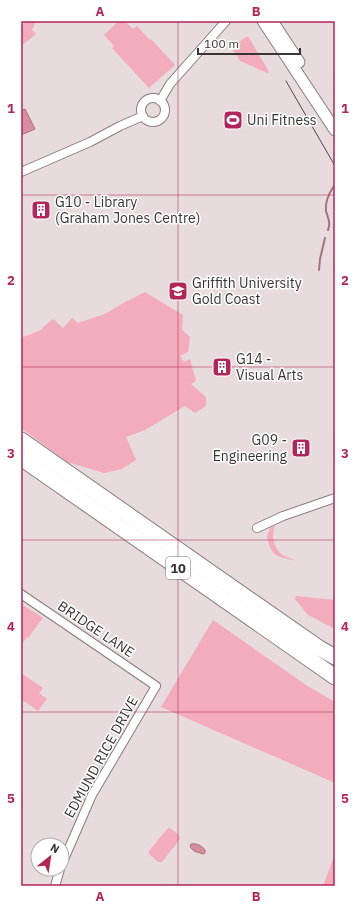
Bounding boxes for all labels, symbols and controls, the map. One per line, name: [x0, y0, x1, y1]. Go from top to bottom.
text: A: [96, 3, 105, 20]
text: B: [252, 3, 261, 20]
scale bar: [198, 30, 300, 56]
text: 100 m: [204, 36, 239, 51]
text: 1: [7, 100, 15, 117]
text: 1: [341, 100, 349, 117]
sports icon: Uni Fitness: [222, 109, 244, 131]
place label: Uni Fitness: [247, 111, 317, 129]
place label: G10 - Library (Graham Jones Centre): [55, 193, 200, 227]
building icon: G10 - Library (Graham Jones Centre): [30, 199, 52, 221]
text: 2: [7, 272, 15, 289]
text: 2: [341, 272, 349, 289]
place label: Griffith University Gold Coast: [192, 274, 302, 308]
school or university icon: Griffith University Gold Coast: [167, 280, 189, 302]
place label: G14 - Visual Arts: [236, 350, 303, 384]
building icon: G14 - Visual Arts: [211, 356, 233, 378]
place label: G09 - Engineering: [213, 431, 288, 465]
building icon: G09 - Engineering: [290, 437, 312, 459]
text: 3: [7, 445, 15, 462]
text: 3: [341, 445, 349, 462]
road number: 10: [166, 557, 190, 579]
street label: BRIDGE LANE: [54, 597, 138, 661]
text: 4: [7, 618, 15, 635]
text: 4: [341, 618, 349, 635]
street label: EDMUND RICE DRIVE: [60, 693, 142, 821]
text: 5: [7, 790, 15, 807]
text: 5: [341, 790, 349, 807]
north arrow: [30, 837, 70, 877]
text: N: [48, 840, 62, 856]
text: A: [96, 888, 105, 905]
text: B: [252, 888, 261, 905]

